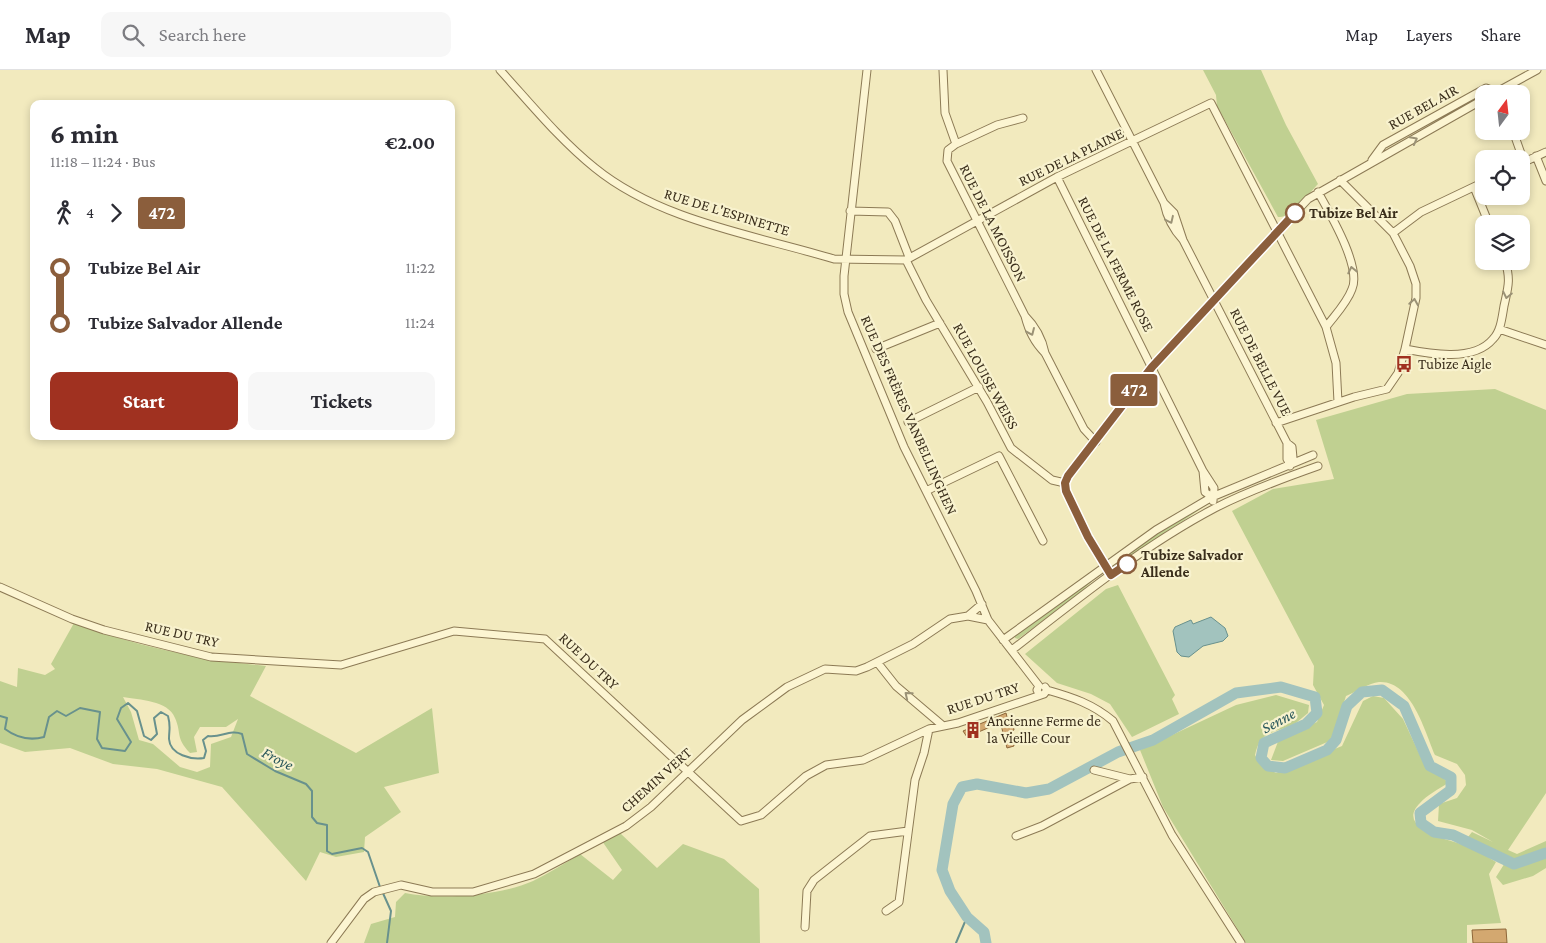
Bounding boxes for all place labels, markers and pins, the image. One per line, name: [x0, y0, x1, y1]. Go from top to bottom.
marker: Tubize Bel Air: [1285, 203, 1305, 223]
place label: Tubize Bel Air: [1309, 205, 1398, 221]
bus stop icon: Tubize Aigle: [1394, 354, 1414, 374]
place label: Tubize Aigle: [1418, 356, 1492, 373]
place label: Tubize Salvador Allende: [1140, 547, 1243, 580]
marker: Tubize Salvador Allende: [1117, 554, 1137, 574]
place label: Ancienne Ferme de la Vieille Cour: [987, 713, 1101, 746]
building icon: Ancienne Ferme de la Vieille Cour: [963, 720, 983, 740]

